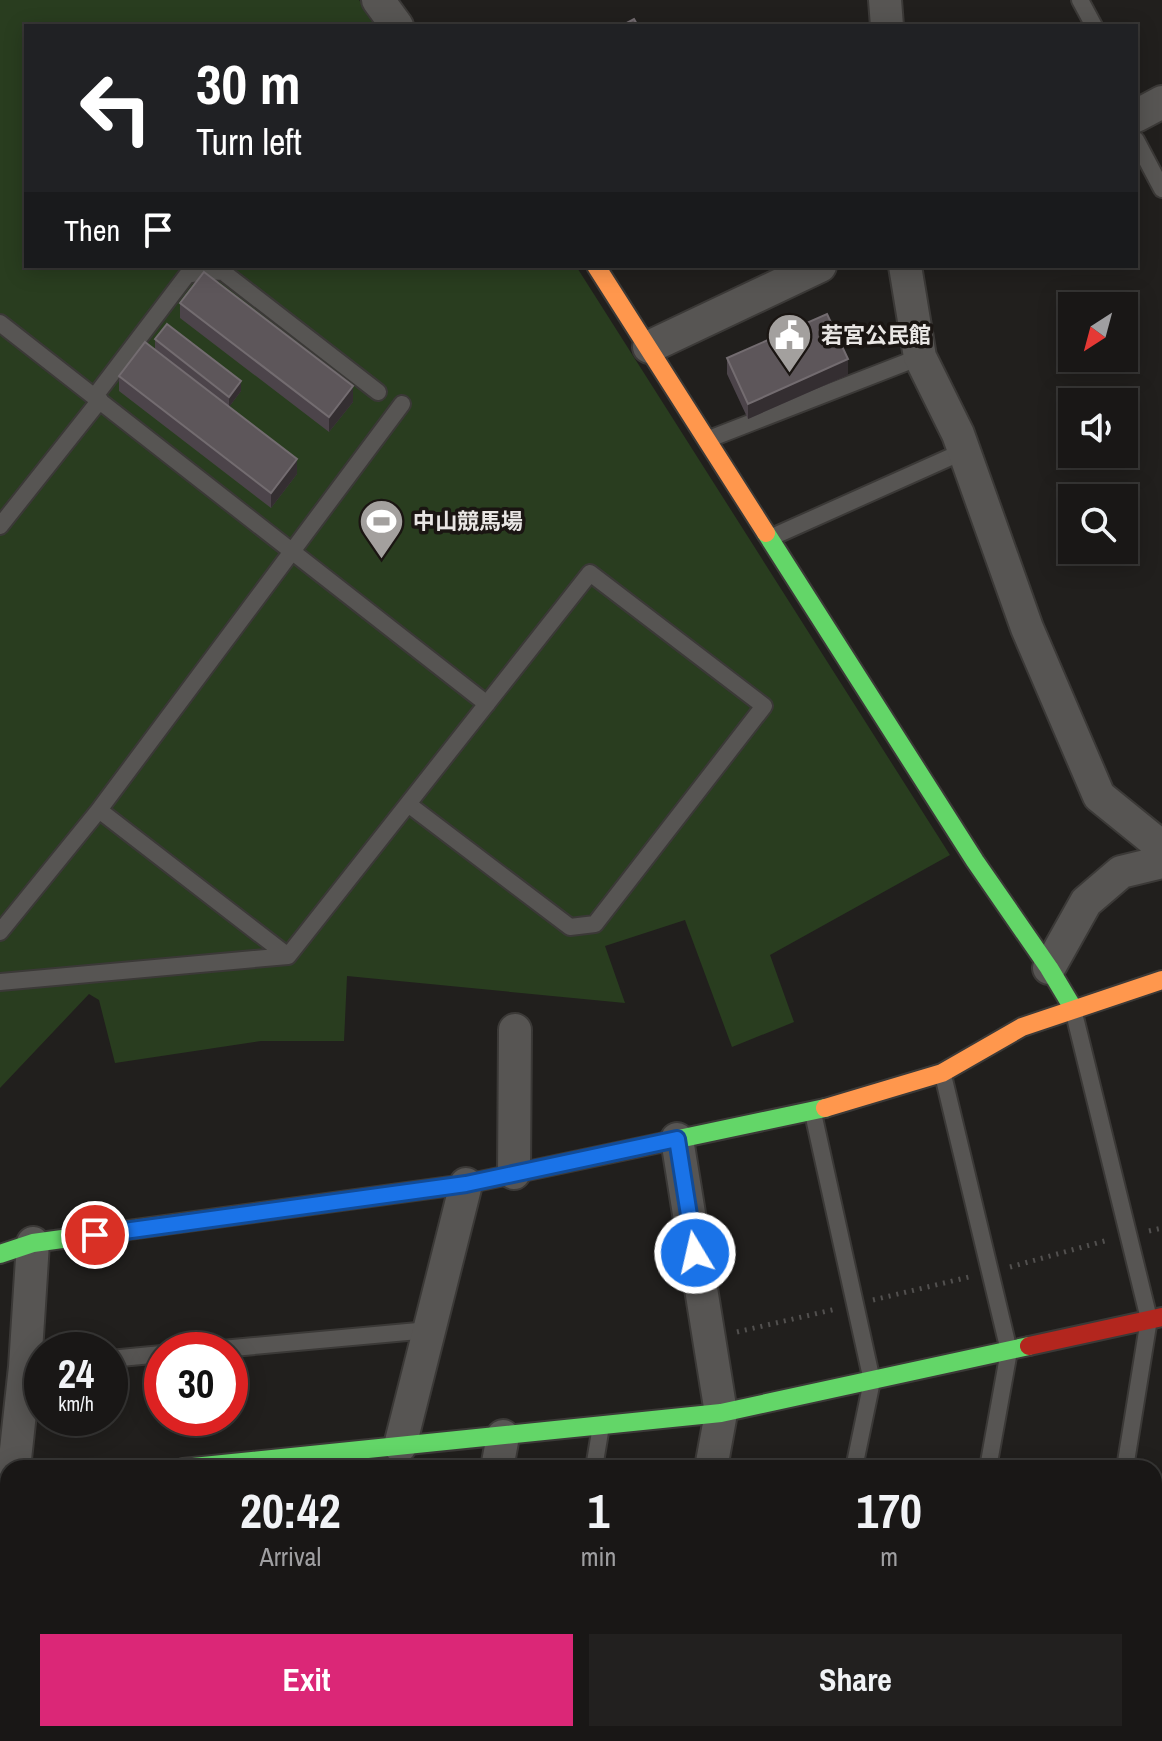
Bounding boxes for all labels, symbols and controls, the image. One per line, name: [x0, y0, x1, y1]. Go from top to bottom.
text: 30 m: [196, 46, 301, 121]
icon: left: [64, 56, 168, 160]
text: Turn left: [196, 118, 302, 166]
icon: arrive: [136, 208, 180, 252]
text: Then: [64, 210, 120, 250]
north arrow: [1058, 292, 1138, 372]
map controls: [1058, 292, 1138, 564]
public building icon: 若宮公民館: [766, 311, 814, 374]
place label: 若宮公民館: [821, 320, 931, 350]
button: sound: [1058, 388, 1138, 468]
button: search: [1058, 484, 1138, 564]
sports icon: 中山競馬場: [358, 497, 406, 560]
place label: 中山競馬場: [413, 506, 523, 536]
pin: [61, 1201, 129, 1269]
position arrow: [653, 1211, 737, 1295]
icon: arrive: [73, 1213, 117, 1257]
speed limit sign: 30: [144, 1332, 248, 1436]
text: 24: [58, 1347, 94, 1400]
text: km/h: [58, 1390, 94, 1417]
text: 20:42: [240, 1478, 341, 1543]
text: 1: [588, 1478, 609, 1543]
text: 170: [856, 1478, 922, 1543]
text: Arrival: [260, 1539, 321, 1574]
text: min: [581, 1539, 616, 1574]
text: m: [880, 1539, 898, 1574]
button: Exit: [40, 1634, 573, 1726]
button: Share: [589, 1634, 1122, 1726]

